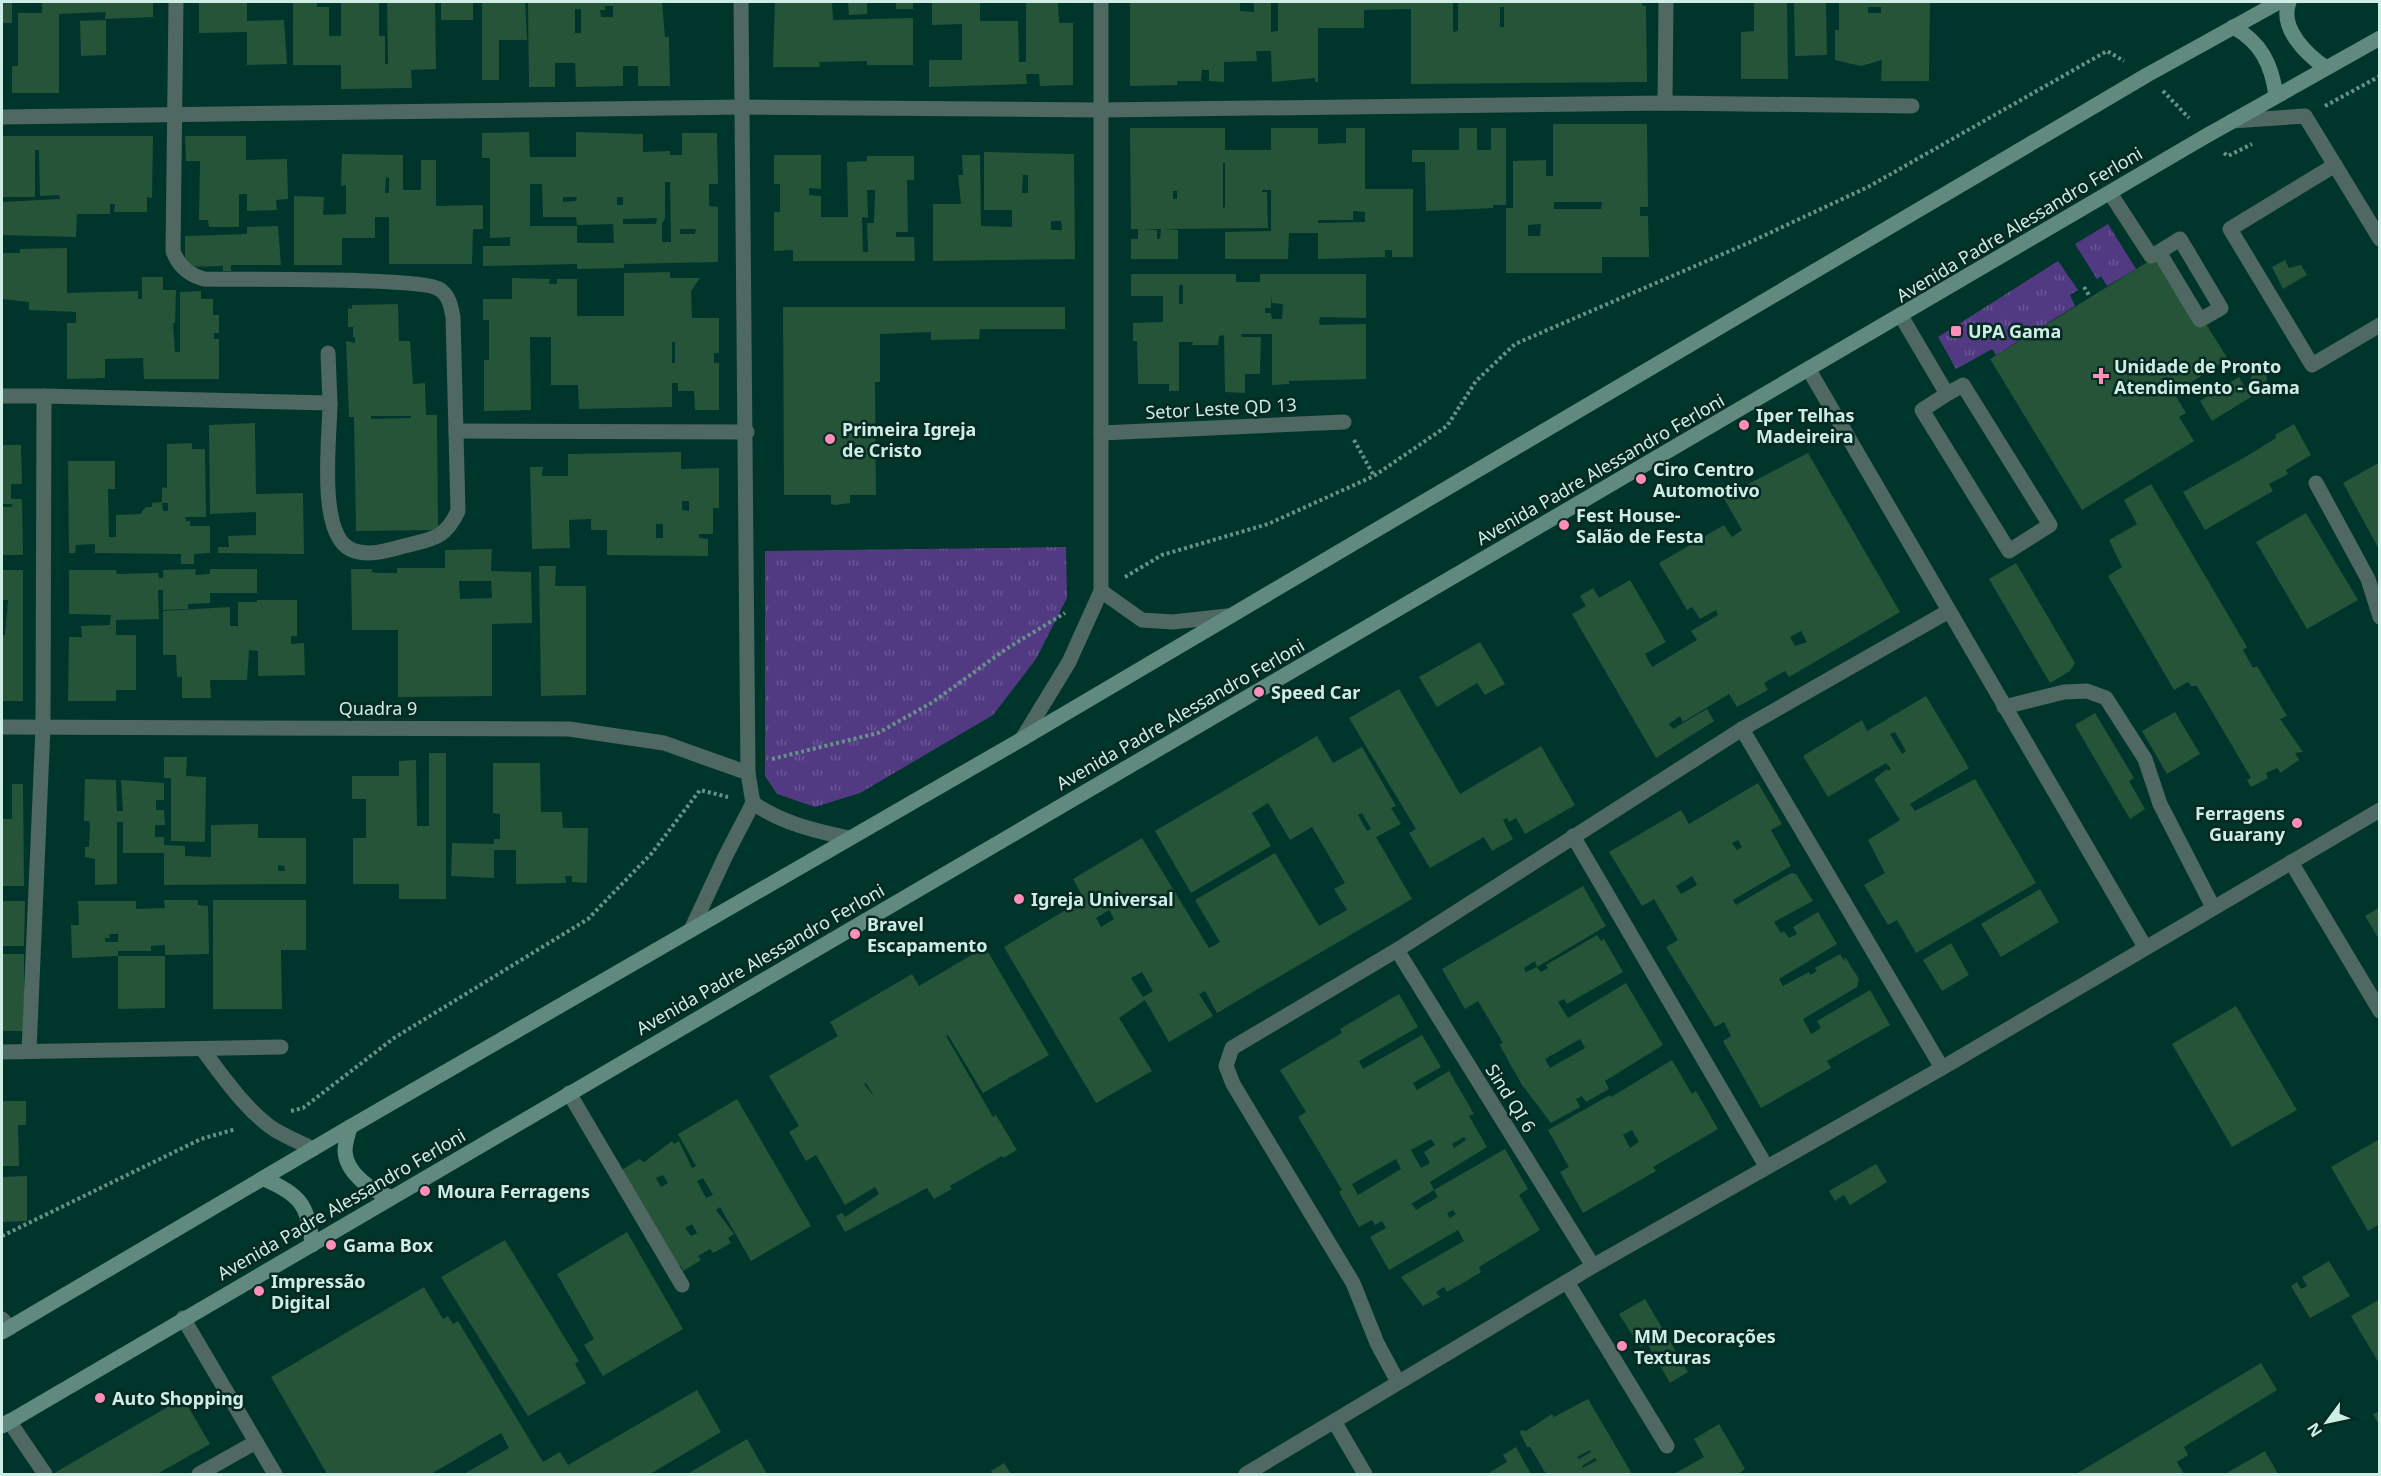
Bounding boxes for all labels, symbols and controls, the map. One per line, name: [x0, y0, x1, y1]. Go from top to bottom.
street label: Avenida Padre Alessandro Ferloni: [1891, 141, 2147, 307]
place label: UPA Gama: [1968, 319, 2061, 343]
marker: UPA Gama: [1949, 324, 1963, 338]
place label: Unidade de Pronto Atendimento - Gama: [2114, 354, 2300, 399]
marker: Unidade de Pronto Atendimento - Gama: [2092, 367, 2110, 385]
street label: Avenida Padre Alessandro Ferloni: [1471, 388, 1729, 550]
street label: Setor Leste QD 13: [1145, 392, 1297, 424]
place label: Iper Telhas Madeireira: [1756, 403, 1855, 448]
place label: Primeira Igreja de Cristo: [842, 417, 976, 462]
marker: Iper Telhas Madeireira: [1737, 418, 1751, 432]
marker: Primeira Igreja de Cristo: [823, 432, 837, 446]
place label: Ciro Centro Automotivo: [1653, 457, 1760, 502]
marker: Ciro Centro Automotivo: [1634, 472, 1648, 486]
place label: Fest House- Salão de Festa: [1576, 503, 1704, 548]
marker: Fest House- Salão de Festa: [1557, 518, 1571, 532]
street label: Avenida Padre Alessandro Ferloni: [1051, 633, 1309, 795]
place label: Speed Car: [1271, 680, 1360, 704]
marker: Speed Car: [1252, 685, 1266, 699]
street label: Quadra 9: [339, 696, 417, 720]
place label: Ferragens Guarany: [2195, 801, 2286, 846]
marker: Ferragens Guarany: [2290, 816, 2304, 830]
street label: Avenida Padre Alessandro Ferloni: [631, 878, 889, 1040]
place label: Igreja Universal: [1031, 887, 1174, 911]
marker: Igreja Universal: [1012, 892, 1026, 906]
place label: Bravel Escapamento: [867, 912, 987, 957]
marker: Bravel Escapamento: [848, 927, 862, 941]
street label: Sind QI 6: [1481, 1059, 1541, 1137]
street label: Avenida Padre Alessandro Ferloni: [212, 1123, 470, 1285]
place label: Moura Ferragens: [437, 1179, 590, 1203]
marker: Moura Ferragens: [418, 1184, 432, 1198]
place label: Gama Box: [343, 1233, 434, 1257]
marker: Gama Box: [324, 1238, 338, 1252]
place label: Impressão Digital: [271, 1269, 365, 1314]
marker: Impressão Digital: [252, 1284, 266, 1298]
place label: MM Decorações Texturas: [1634, 1324, 1776, 1369]
marker: MM Decorações Texturas: [1615, 1339, 1629, 1353]
place label: Auto Shopping: [112, 1386, 244, 1410]
marker: Auto Shopping: [93, 1391, 107, 1405]
north arrow: [2297, 1392, 2357, 1452]
text: N: [2302, 1419, 2327, 1442]

